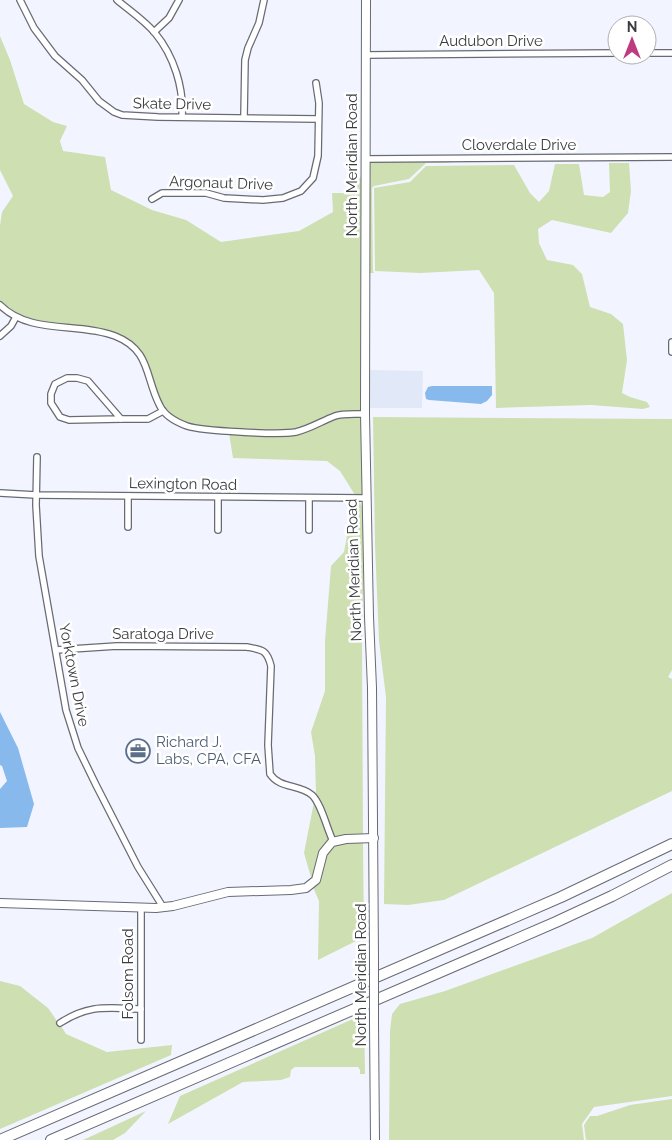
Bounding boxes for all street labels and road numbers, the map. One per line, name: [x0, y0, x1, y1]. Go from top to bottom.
street label: Audubon Drive: [439, 32, 543, 50]
street label: Skate Drive: [133, 94, 212, 114]
street label: North Meridian Road: [343, 94, 361, 236]
street label: Cloverdale Drive: [462, 136, 576, 154]
street label: Argonaut Drive: [169, 172, 273, 194]
street label: Lexington Road: [129, 474, 237, 494]
street label: North Meridian Road: [343, 498, 365, 642]
street label: Yorktown Drive: [55, 622, 93, 728]
street label: Saratoga Drive: [112, 625, 214, 643]
street label: North Meridian Road: [352, 904, 370, 1046]
street label: Folsom Road: [119, 928, 137, 1020]

